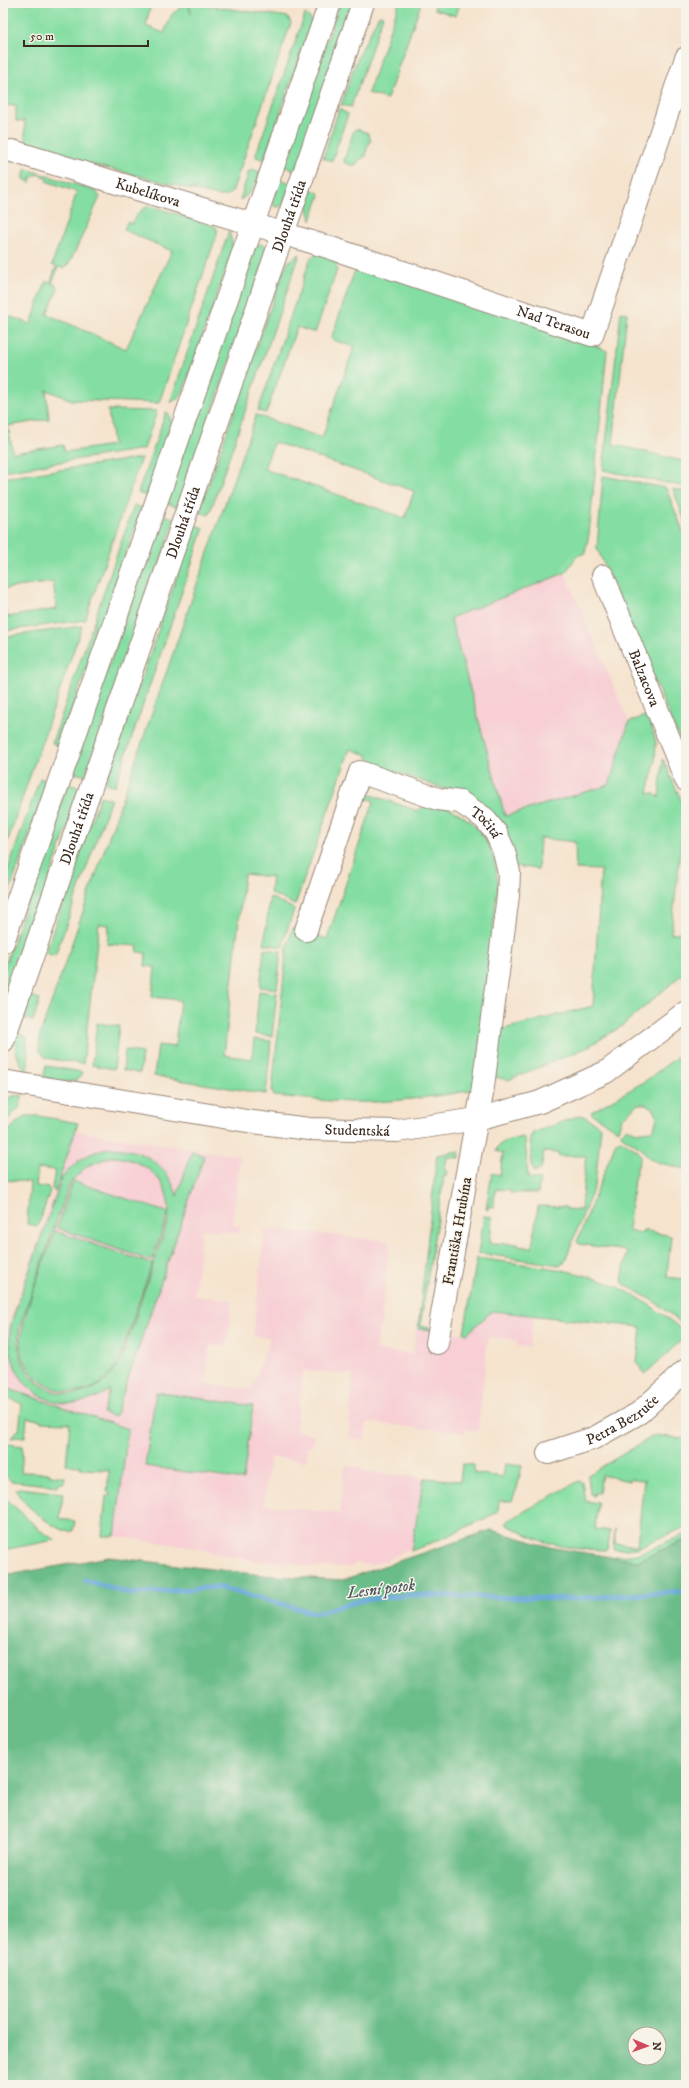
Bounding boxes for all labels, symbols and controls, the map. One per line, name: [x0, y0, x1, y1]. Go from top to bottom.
scale bar: [24, 22, 148, 48]
text: 50 m: [30, 29, 54, 44]
street label: Kubelíkova: [113, 174, 183, 212]
street label: Dlouhá třída: [268, 177, 311, 255]
street label: Nad Terasou: [514, 302, 593, 344]
street label: Dlouhá třída: [162, 483, 205, 561]
street label: Balzacova: [624, 647, 664, 710]
street label: Dlouhá třída: [56, 789, 99, 867]
street label: Točitá: [466, 802, 506, 842]
street label: Studentská: [324, 1120, 391, 1141]
street label: Františka Hrubína: [439, 1175, 476, 1287]
street label: Petra Bezruče: [584, 1391, 663, 1450]
water label: Lesní potok: [345, 1575, 416, 1603]
north arrow: [627, 2026, 667, 2066]
text: N: [649, 2042, 663, 2051]

